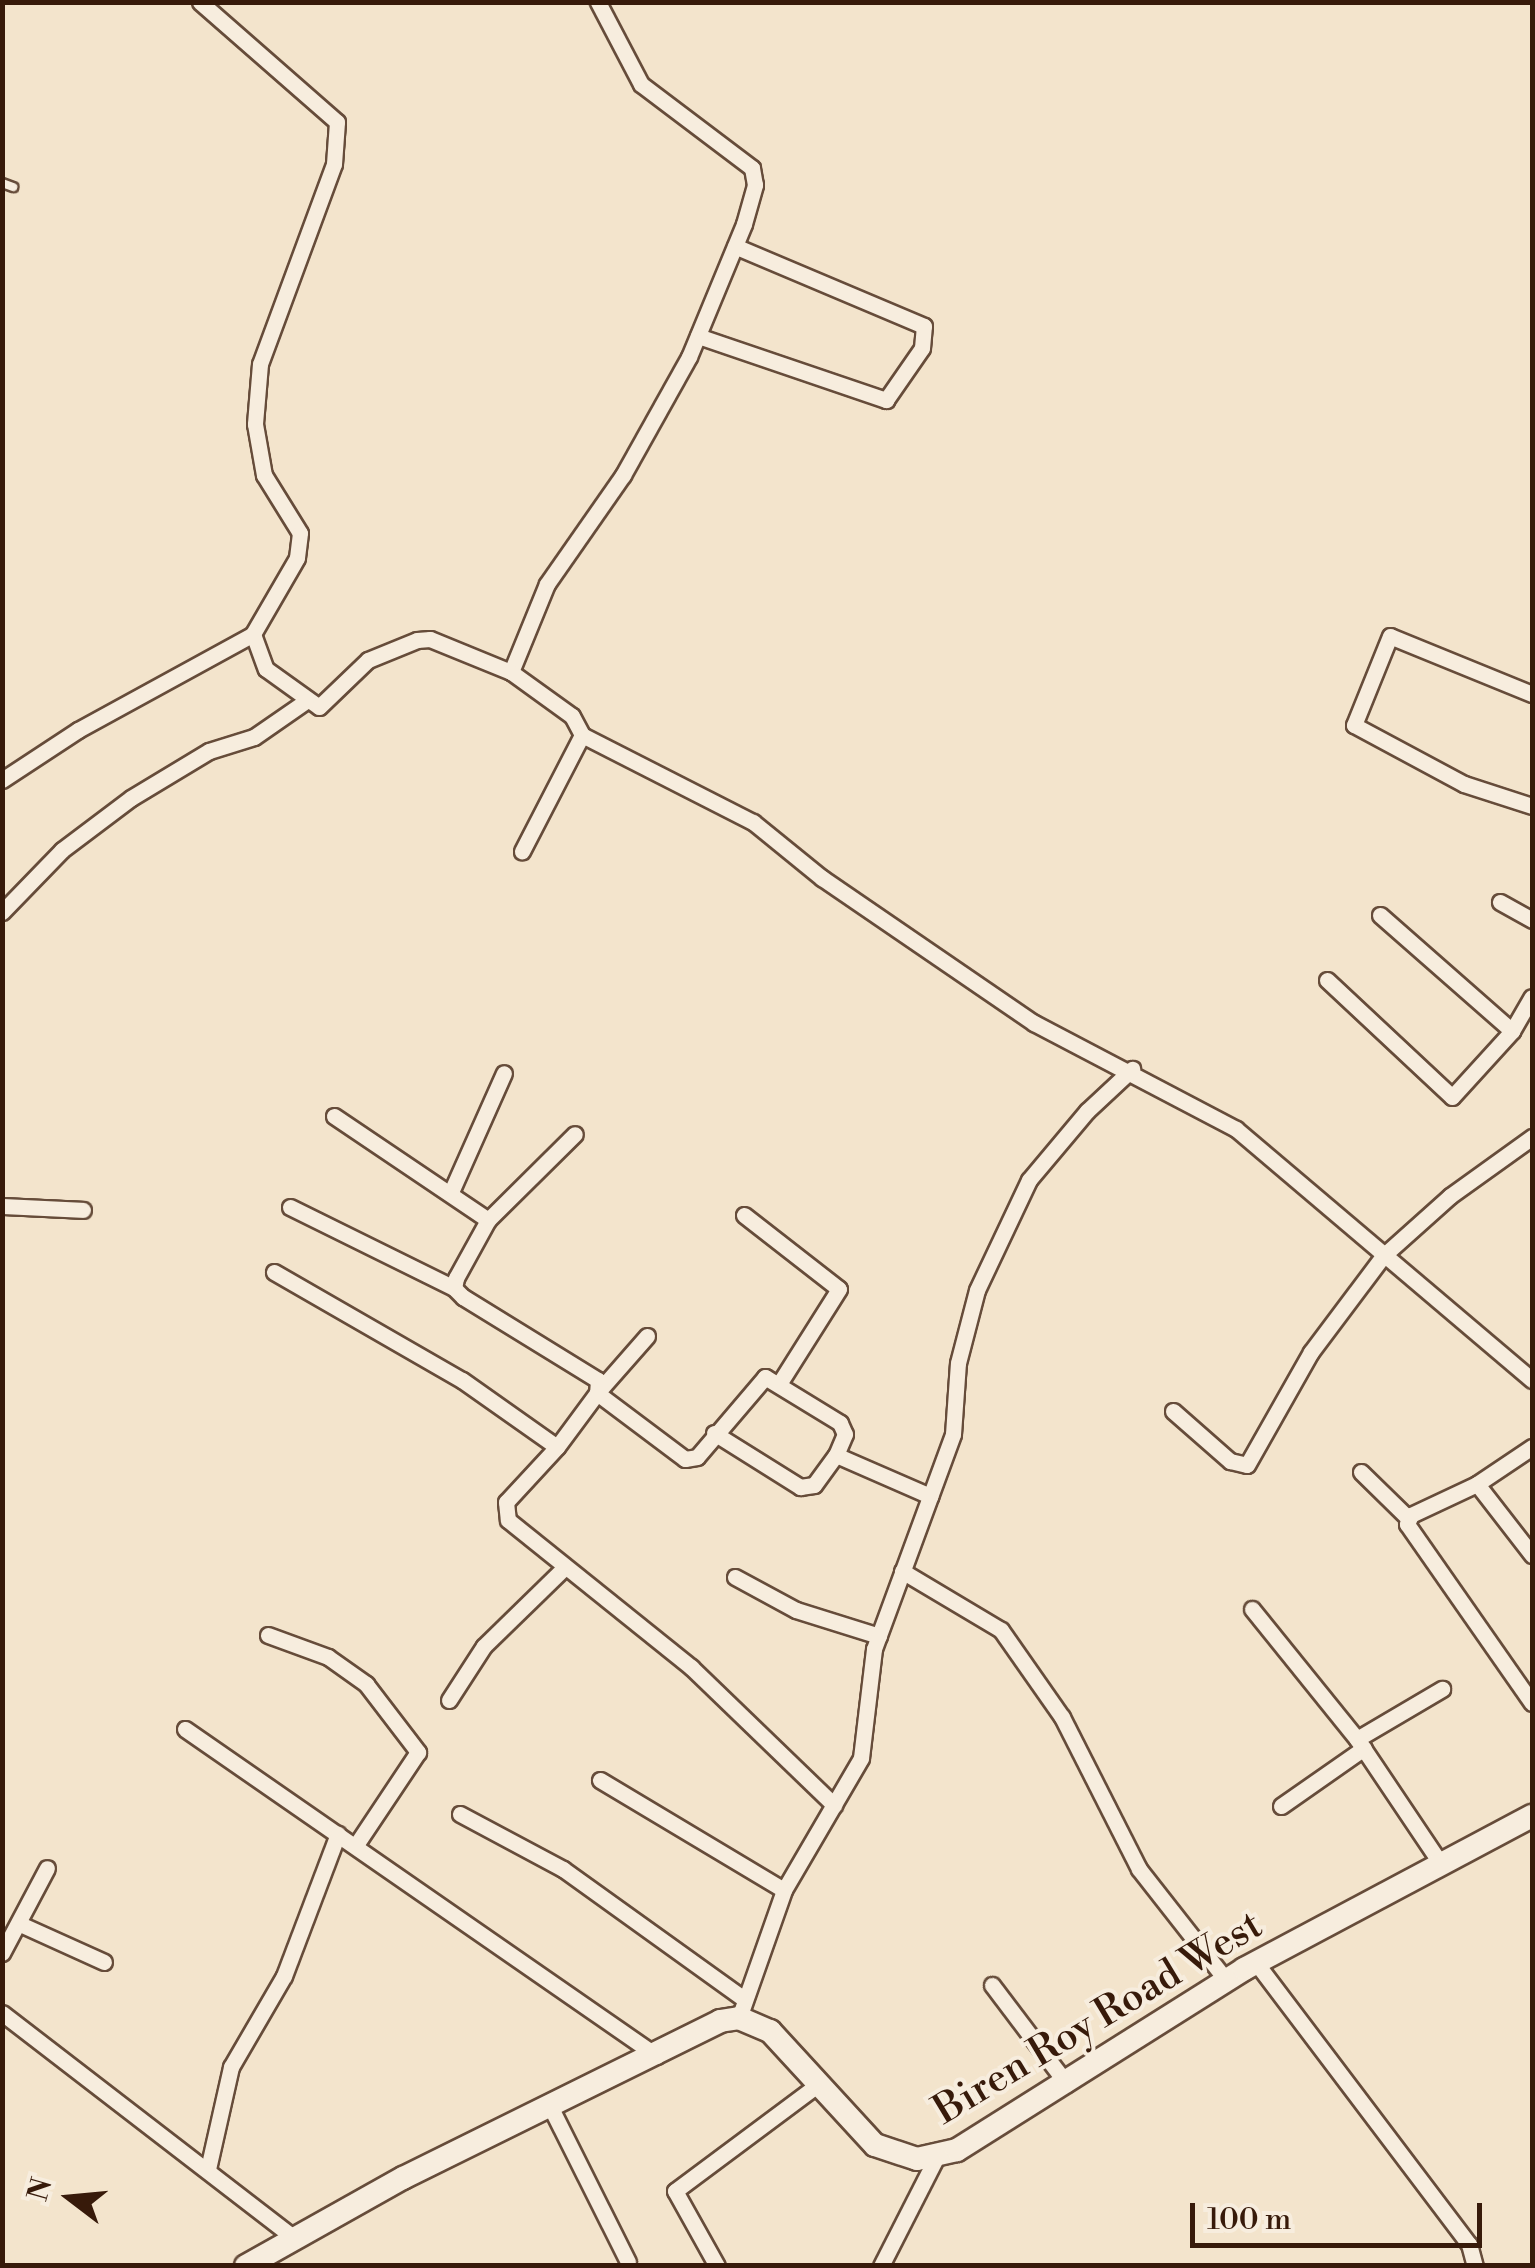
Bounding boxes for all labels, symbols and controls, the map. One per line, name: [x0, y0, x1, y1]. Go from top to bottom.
street label: Biren Roy Road West: [925, 1901, 1271, 2135]
north arrow: [20, 2148, 120, 2248]
text: N: [21, 2174, 61, 2205]
scale bar: [1195, 2183, 1488, 2245]
text: 100 m: [1207, 2201, 1291, 2239]

